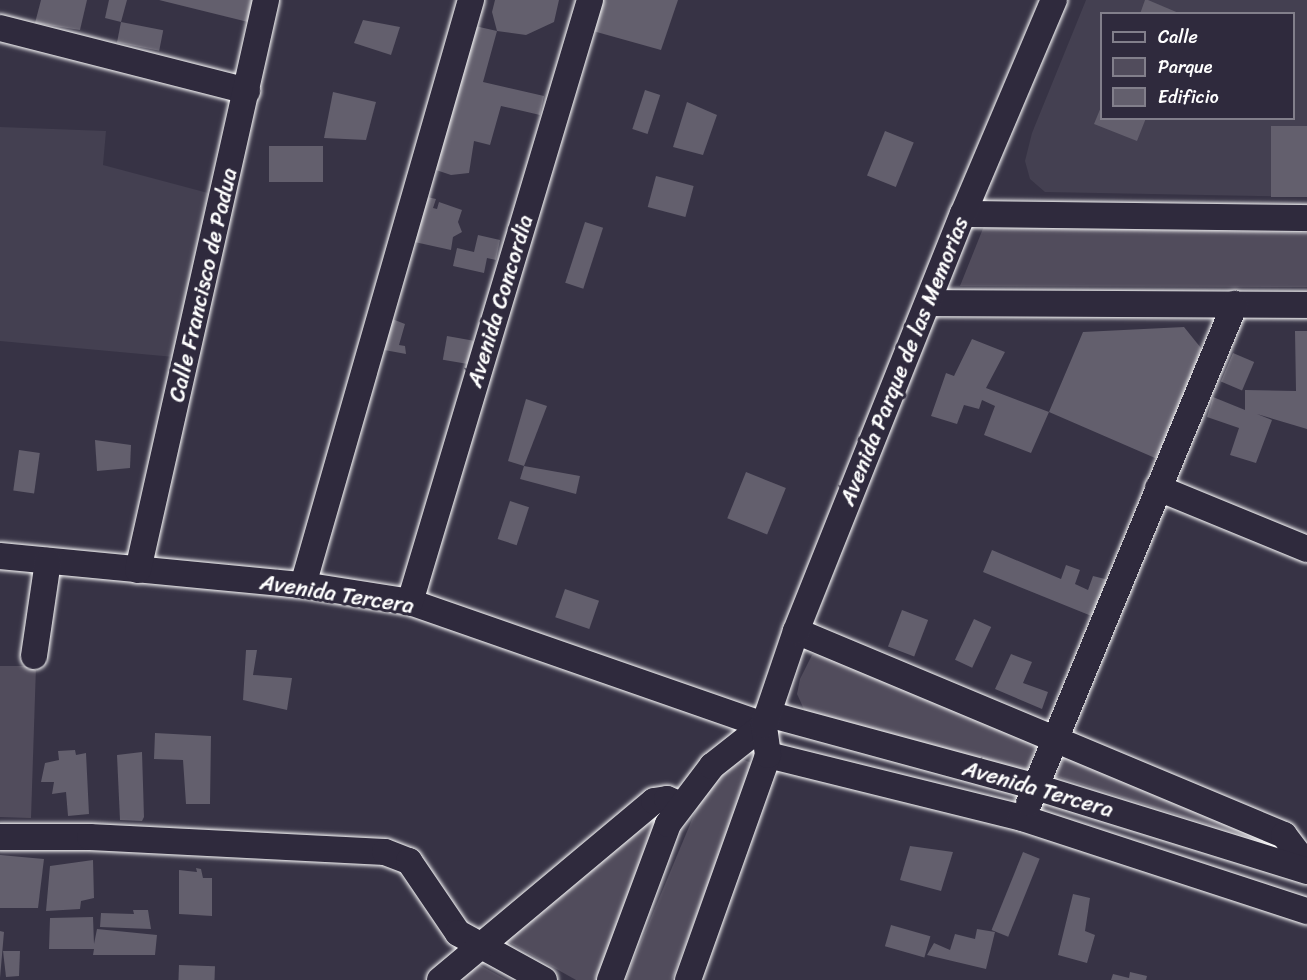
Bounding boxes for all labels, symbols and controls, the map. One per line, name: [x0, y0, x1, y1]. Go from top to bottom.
legend: [1100, 12, 1295, 120]
text: Calle: [1158, 21, 1198, 53]
text: Parque: [1158, 51, 1212, 83]
text: Edificio: [1158, 81, 1219, 113]
street label: Calle Francisco de Padua: [163, 165, 243, 405]
street label: Avenida Concordia: [461, 212, 539, 390]
street label: Avenida Parque de las Memorias: [834, 213, 974, 509]
street label: Avenida Tercera: [258, 569, 416, 619]
street label: Avenida Tercera: [960, 755, 1116, 823]

